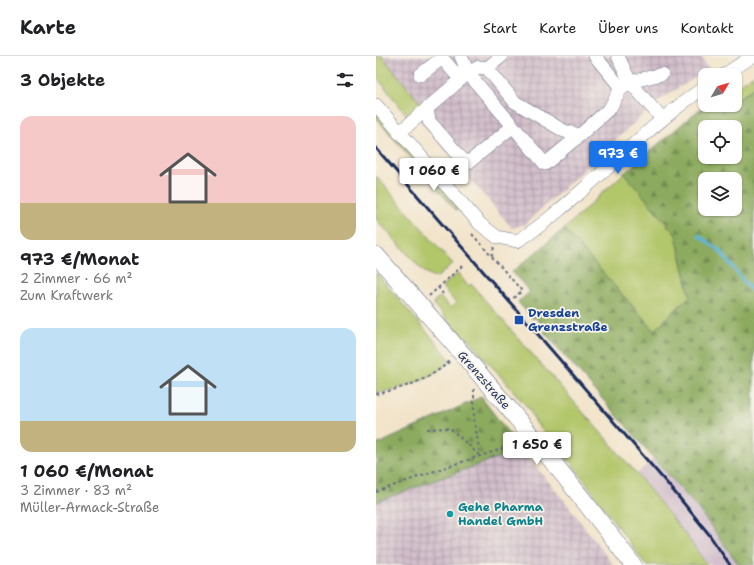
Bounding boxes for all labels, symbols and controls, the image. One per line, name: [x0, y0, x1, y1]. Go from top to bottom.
text: Karte: [20, 15, 76, 40]
text: Start: [483, 19, 517, 37]
text: Karte: [539, 19, 576, 37]
text: Über uns: [598, 19, 658, 37]
text: Kontakt: [680, 19, 734, 37]
north arrow: [698, 68, 742, 112]
map controls: [698, 68, 742, 216]
text: 3 Objekte: [20, 69, 105, 91]
icon: filters: [334, 69, 356, 91]
button: locate: [698, 120, 742, 164]
pin: 973 €: [590, 141, 646, 175]
icon: home: [152, 142, 224, 214]
text: 973 €: [598, 145, 638, 162]
pin: 1 060 €: [397, 158, 471, 192]
text: 1 060 €: [408, 162, 460, 179]
button: layers: [698, 172, 742, 216]
text: 973 €/Monat: [20, 248, 139, 270]
text: 2 Zimmer · 66 m²: [20, 270, 132, 287]
text: Zum Kraftwerk: [20, 287, 113, 304]
place label: Dresden Grenzstraße: [528, 305, 608, 335]
marker: Dresden Grenzstraße: [513, 314, 525, 326]
street label: Grenzstraße: [454, 347, 514, 413]
icon: home: [152, 354, 224, 426]
pin: 1 650 €: [500, 432, 574, 466]
text: 1 650 €: [512, 436, 562, 453]
text: 1 060 €/Monat: [20, 460, 154, 482]
text: 3 Zimmer · 83 m²: [20, 482, 132, 499]
text: Müller-Armack-Straße: [20, 499, 159, 516]
place label: Gehe Pharma Handel GmbH: [458, 499, 544, 529]
marker: Gehe Pharma Handel GmbH: [445, 509, 455, 519]

